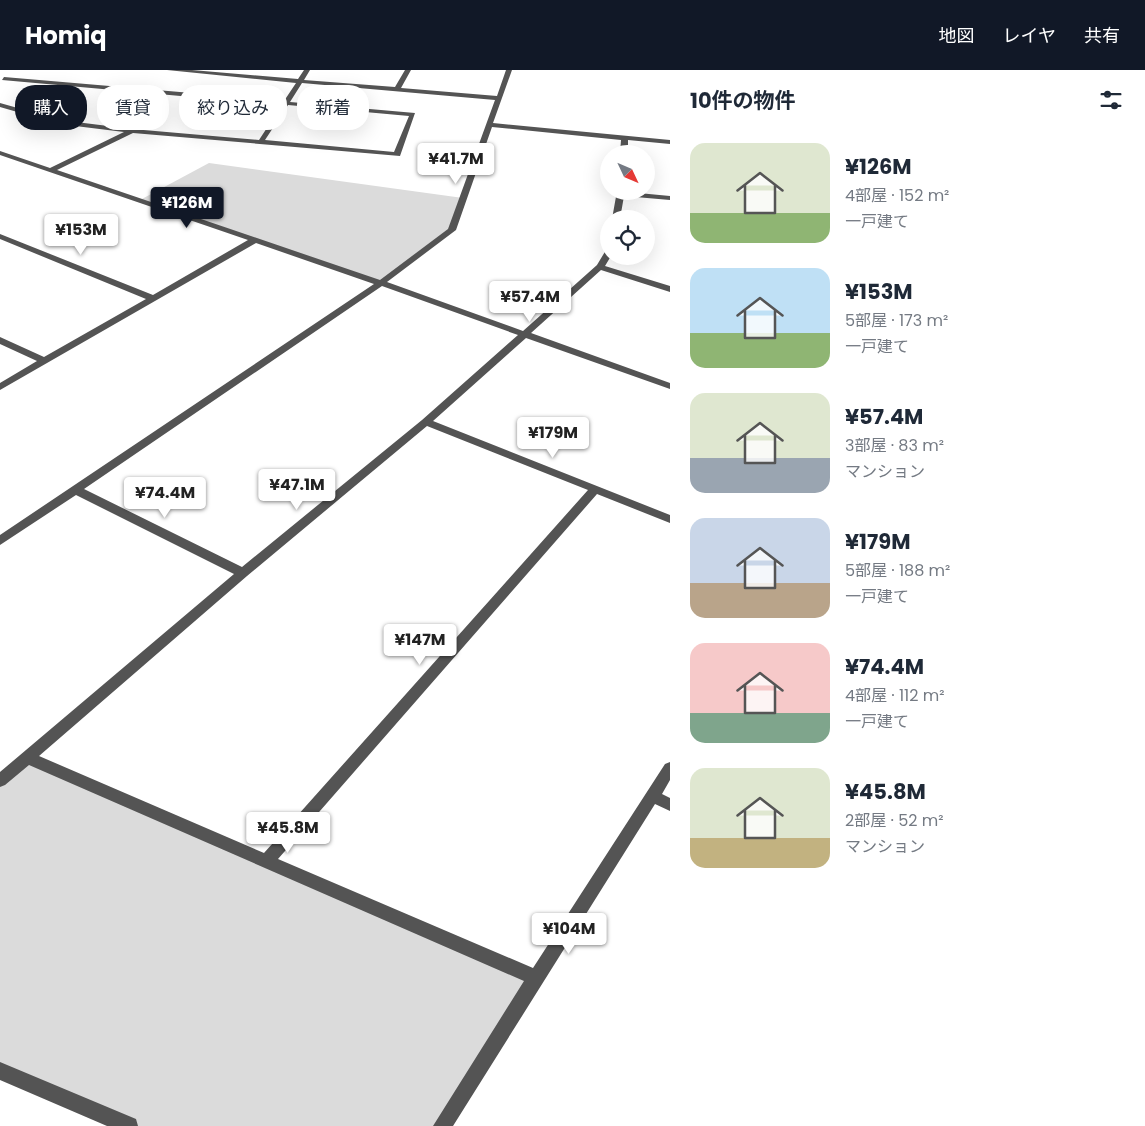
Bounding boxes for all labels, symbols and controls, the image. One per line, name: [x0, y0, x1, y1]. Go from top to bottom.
text: Homiq: [25, 19, 107, 52]
text: 地図: [939, 23, 975, 48]
text: レイヤ: [1003, 23, 1056, 48]
text: 共有: [1084, 23, 1120, 48]
chip: 購入: [15, 85, 87, 130]
chip: 賃貸: [97, 85, 169, 130]
chip: 絞り込み: [179, 85, 287, 130]
chip: 新着: [297, 85, 369, 130]
text: 10件の物件: [690, 86, 796, 115]
icon: filters: [1097, 86, 1125, 114]
pin: ¥41.7M: [415, 142, 497, 185]
north arrow: [600, 145, 655, 200]
map controls: [600, 145, 655, 265]
text: ¥41.7M: [428, 147, 484, 170]
text: ¥126M: [845, 152, 912, 181]
icon: home: [730, 163, 790, 223]
text: 4部屋 · 152 m²: [845, 184, 949, 207]
pin: ¥126M: [152, 186, 222, 229]
text: ¥126M: [162, 191, 212, 214]
button: locate: [600, 210, 655, 265]
text: 一戸建て: [845, 210, 909, 233]
pin: ¥153M: [46, 214, 116, 256]
text: ¥153M: [55, 218, 107, 241]
text: ¥153M: [845, 277, 913, 306]
pin: ¥57.4M: [489, 280, 571, 323]
text: ¥57.4M: [500, 285, 560, 308]
icon: home: [730, 288, 790, 348]
text: 5部屋 · 173 m²: [845, 309, 948, 332]
text: 一戸建て: [845, 335, 909, 358]
text: ¥57.4M: [845, 402, 923, 431]
icon: home: [730, 413, 790, 473]
pin: ¥179M: [518, 416, 588, 459]
text: ¥179M: [528, 421, 578, 444]
text: 3部屋 · 83 m²: [845, 434, 944, 457]
text: マンション: [845, 460, 925, 483]
pin: ¥47.1M: [256, 468, 338, 511]
text: ¥47.1M: [269, 473, 325, 496]
pin: ¥74.4M: [124, 476, 206, 519]
text: ¥74.4M: [135, 481, 195, 504]
text: ¥179M: [845, 527, 910, 556]
icon: home: [730, 538, 790, 598]
text: 5部屋 · 188 m²: [845, 559, 950, 582]
text: 一戸建て: [845, 585, 909, 608]
pin: ¥147M: [385, 624, 455, 666]
text: ¥147M: [395, 628, 445, 651]
text: ¥74.4M: [845, 652, 924, 681]
icon: home: [730, 663, 790, 723]
text: 4部屋 · 112 m²: [845, 684, 944, 707]
text: 一戸建て: [845, 710, 909, 733]
text: ¥45.8M: [845, 777, 926, 806]
icon: home: [730, 788, 790, 848]
text: 2部屋 · 52 m²: [845, 809, 943, 832]
pin: ¥45.8M: [247, 812, 329, 854]
text: ¥45.8M: [257, 816, 319, 839]
text: マンション: [845, 835, 925, 858]
pin: ¥104M: [534, 912, 604, 955]
text: ¥104M: [543, 917, 595, 940]

